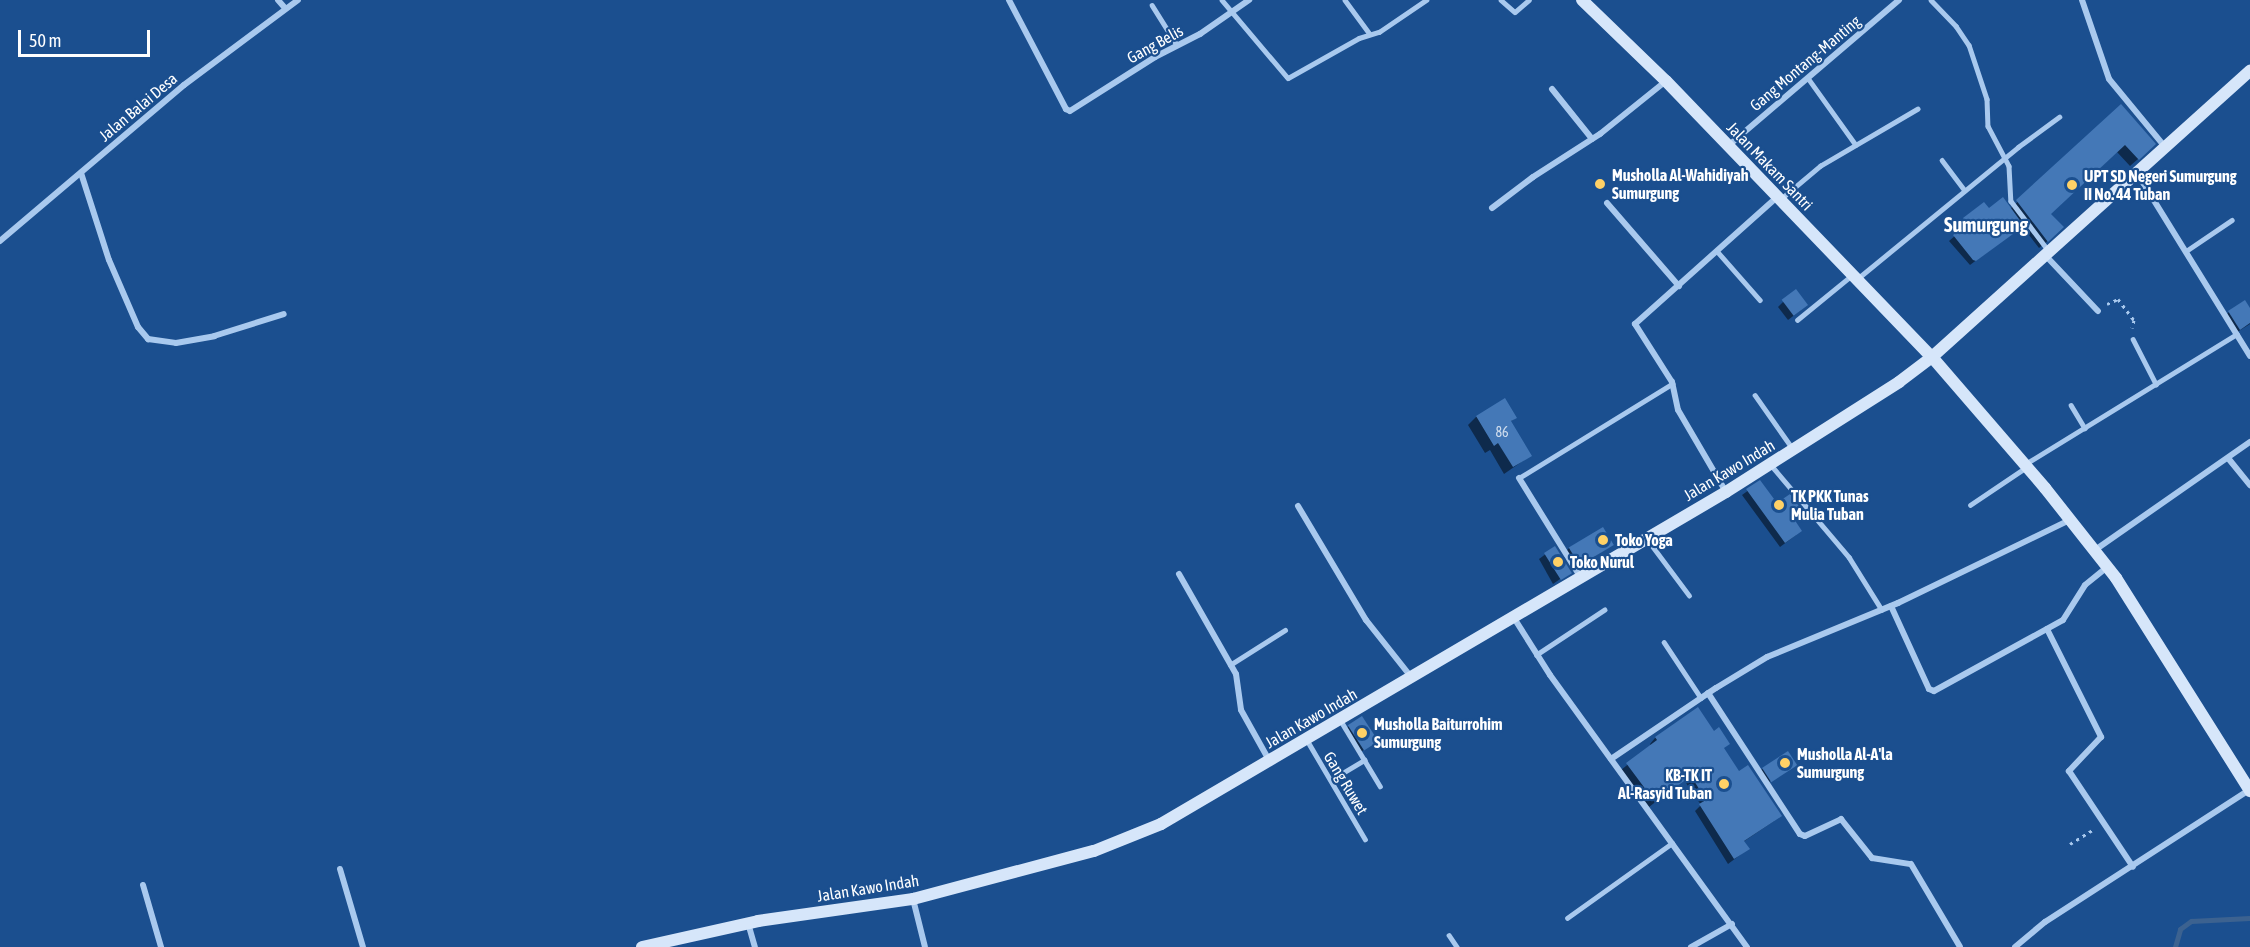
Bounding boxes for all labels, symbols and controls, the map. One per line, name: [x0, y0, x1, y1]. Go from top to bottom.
street label: Gang Montang-Manting: [1746, 11, 1864, 115]
scale bar: [21, 18, 153, 56]
street label: Gang Belis: [1124, 21, 1186, 67]
text: 50 m: [29, 30, 61, 51]
street label: Jalan Balai Desa: [95, 69, 181, 145]
street label: Jalan Makam Santri: [1723, 118, 1817, 214]
place label: Musholla Al-Wahidiyah Sumurgung: [1612, 165, 1748, 203]
place label: UPT SD Negeri Sumurgung II No. 44 Tuban: [2084, 166, 2237, 204]
marker: Musholla Al-Wahidiyah Sumurgung: [1593, 177, 1607, 191]
marker: UPT SD Negeri Sumurgung II No. 44 Tuban: [2065, 178, 2079, 192]
district label: Sumurgung: [1944, 212, 2028, 236]
house number: 86: [1495, 424, 1509, 440]
street label: Jalan Kawo Indah: [1680, 435, 1778, 505]
place label: TK PKK Tunas Mulia Tuban: [1791, 486, 1869, 524]
marker: TK PKK Tunas Mulia Tuban: [1772, 498, 1786, 512]
place label: Toko Yoga: [1615, 530, 1673, 550]
marker: Toko Yoga: [1596, 533, 1610, 547]
place label: Toko Nurul: [1570, 552, 1634, 572]
marker: Toko Nurul: [1551, 555, 1565, 569]
street label: Jalan Kawo Indah: [1262, 684, 1360, 752]
place label: Musholla Baiturrohim Sumurgung: [1374, 714, 1502, 752]
marker: Musholla Baiturrohim Sumurgung: [1355, 726, 1369, 740]
place label: Musholla Al-A'la Sumurgung: [1797, 744, 1893, 782]
street label: Gang Ruwet: [1320, 748, 1372, 818]
marker: Musholla Al-A'la Sumurgung: [1778, 756, 1792, 770]
place label: KB-TK IT Al-Rasyid Tuban: [1618, 765, 1712, 803]
marker: KB-TK IT Al-Rasyid Tuban: [1717, 777, 1731, 791]
street label: Jalan Kawo Indah: [816, 870, 920, 906]

